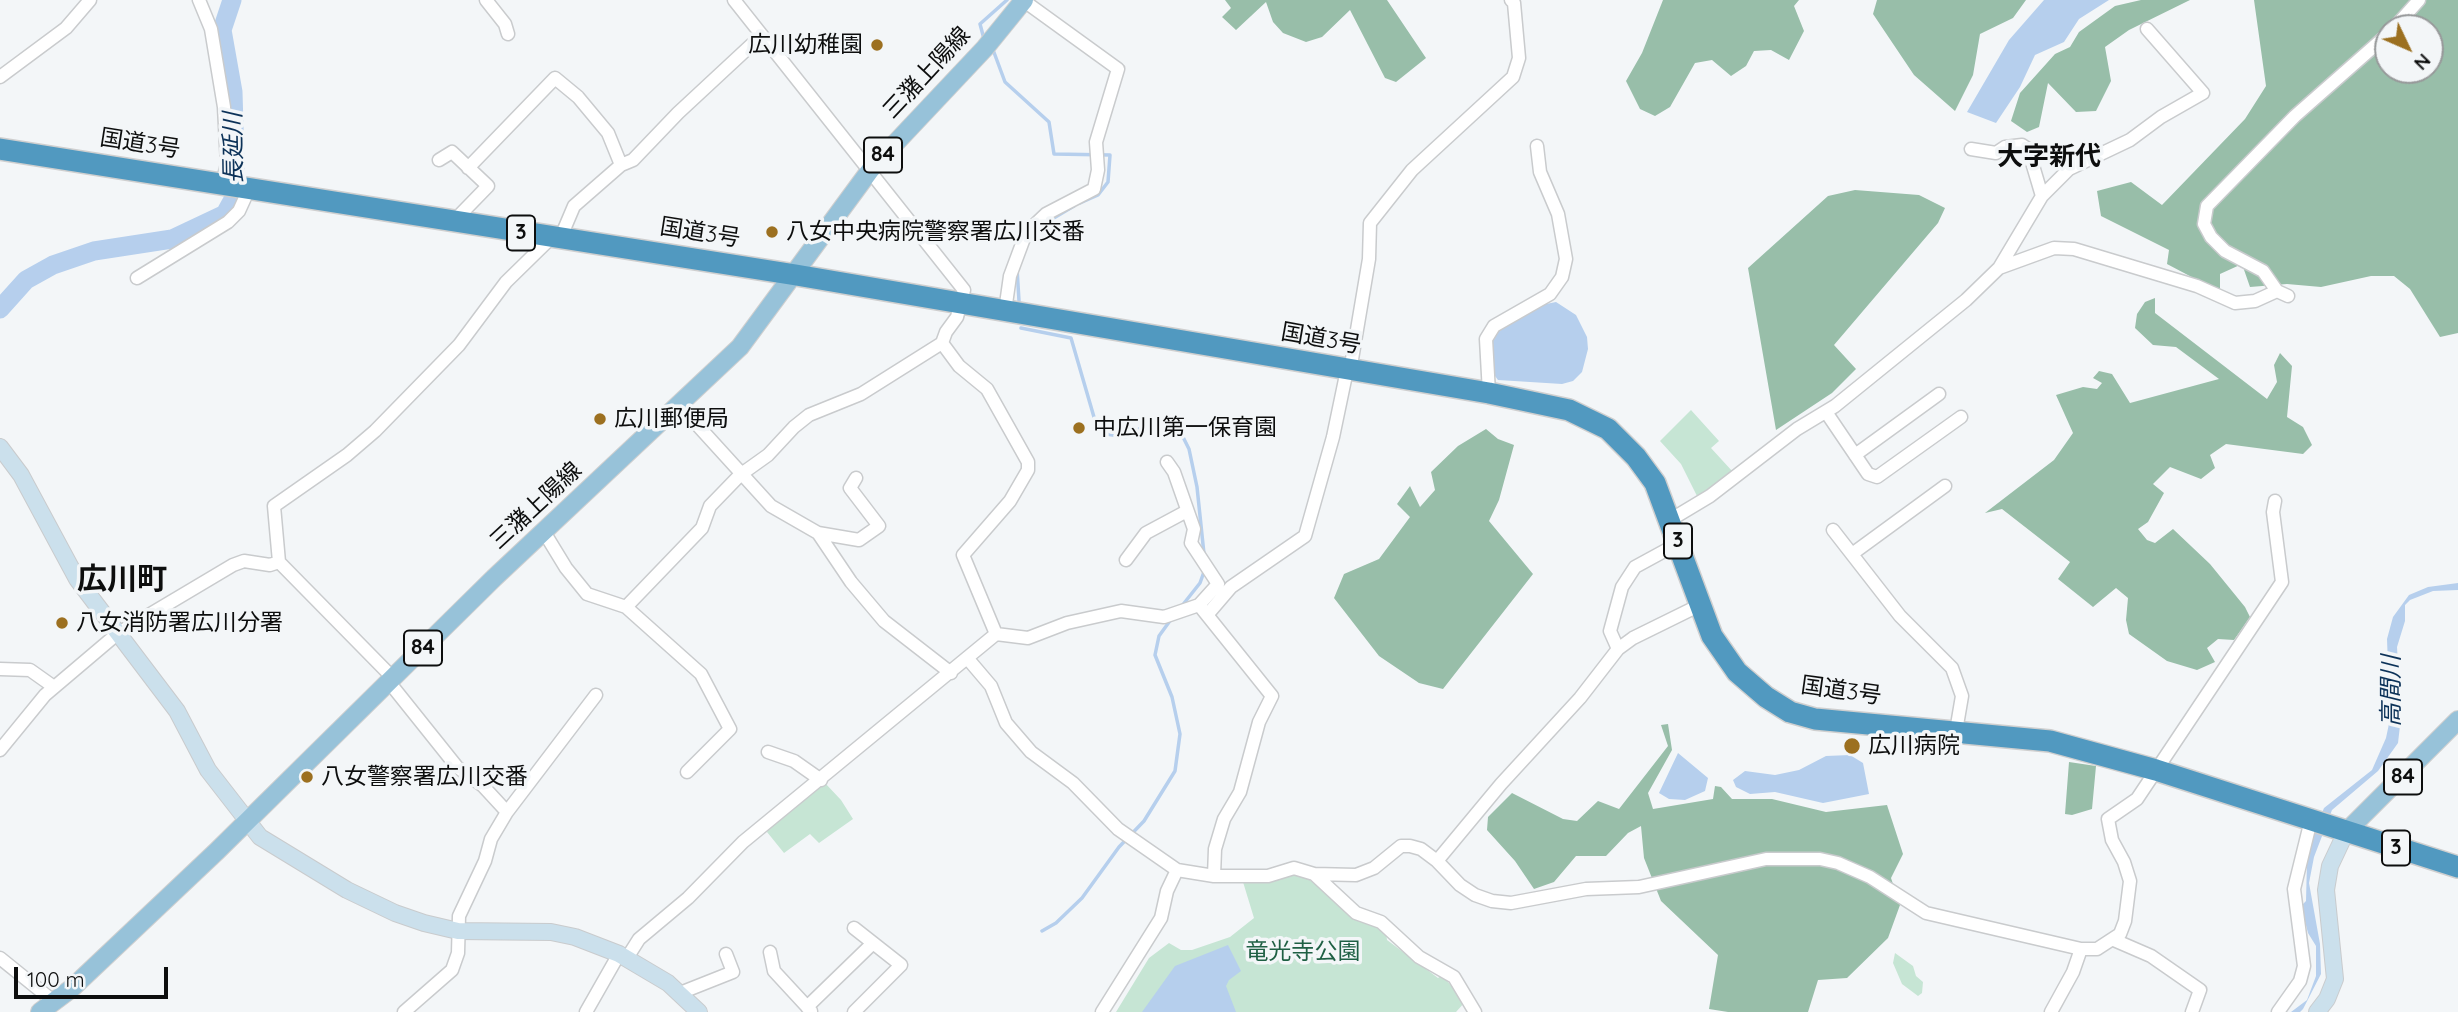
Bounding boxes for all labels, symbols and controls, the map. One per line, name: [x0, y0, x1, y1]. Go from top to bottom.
north arrow: [2374, 14, 2444, 84]
street label: 三潴上陽線: [878, 22, 976, 124]
place label: 広川幼稚園: [748, 31, 863, 59]
marker: 広川幼稚園: [869, 37, 885, 53]
text: N: [2409, 49, 2436, 76]
water label: 長延川: [219, 112, 249, 184]
street label: 国道3号: [98, 124, 182, 164]
road number: 84: [864, 138, 902, 172]
district label: 大字新代: [1997, 141, 2101, 173]
street label: 国道3号: [658, 213, 742, 253]
road number: 3: [507, 216, 535, 250]
place label: 八女中央病院警察署広川交番: [786, 218, 1085, 246]
marker: 八女中央病院警察署広川交番: [764, 224, 780, 240]
street label: 国道3号: [1279, 318, 1363, 360]
place label: 広川郵便局: [614, 405, 729, 433]
marker: 広川郵便局: [592, 411, 608, 427]
place label: 中広川第一保育園: [1093, 414, 1277, 442]
marker: 中広川第一保育園: [1071, 420, 1087, 436]
street label: 三潴上陽線: [485, 457, 587, 555]
road number: 3: [1664, 524, 1692, 558]
district label: 広川町: [77, 562, 167, 598]
place label: 八女消防署広川分署: [76, 609, 283, 637]
marker: 八女消防署広川分署: [54, 615, 70, 631]
road number: 84: [404, 630, 442, 666]
water label: 高間川: [2378, 655, 2406, 727]
street label: 国道3号: [1799, 672, 1883, 710]
place label: 広川病院: [1868, 732, 1960, 760]
marker: 広川病院: [1842, 736, 1862, 756]
road number: 84: [2384, 760, 2422, 794]
place label: 八女警察署広川交番: [321, 763, 528, 791]
marker: 八女警察署広川交番: [299, 769, 315, 785]
road number: 3: [2382, 830, 2410, 866]
park label: 竜光寺公園: [1246, 938, 1360, 966]
scale bar: [18, 953, 172, 997]
text: 100 m: [27, 966, 85, 992]

